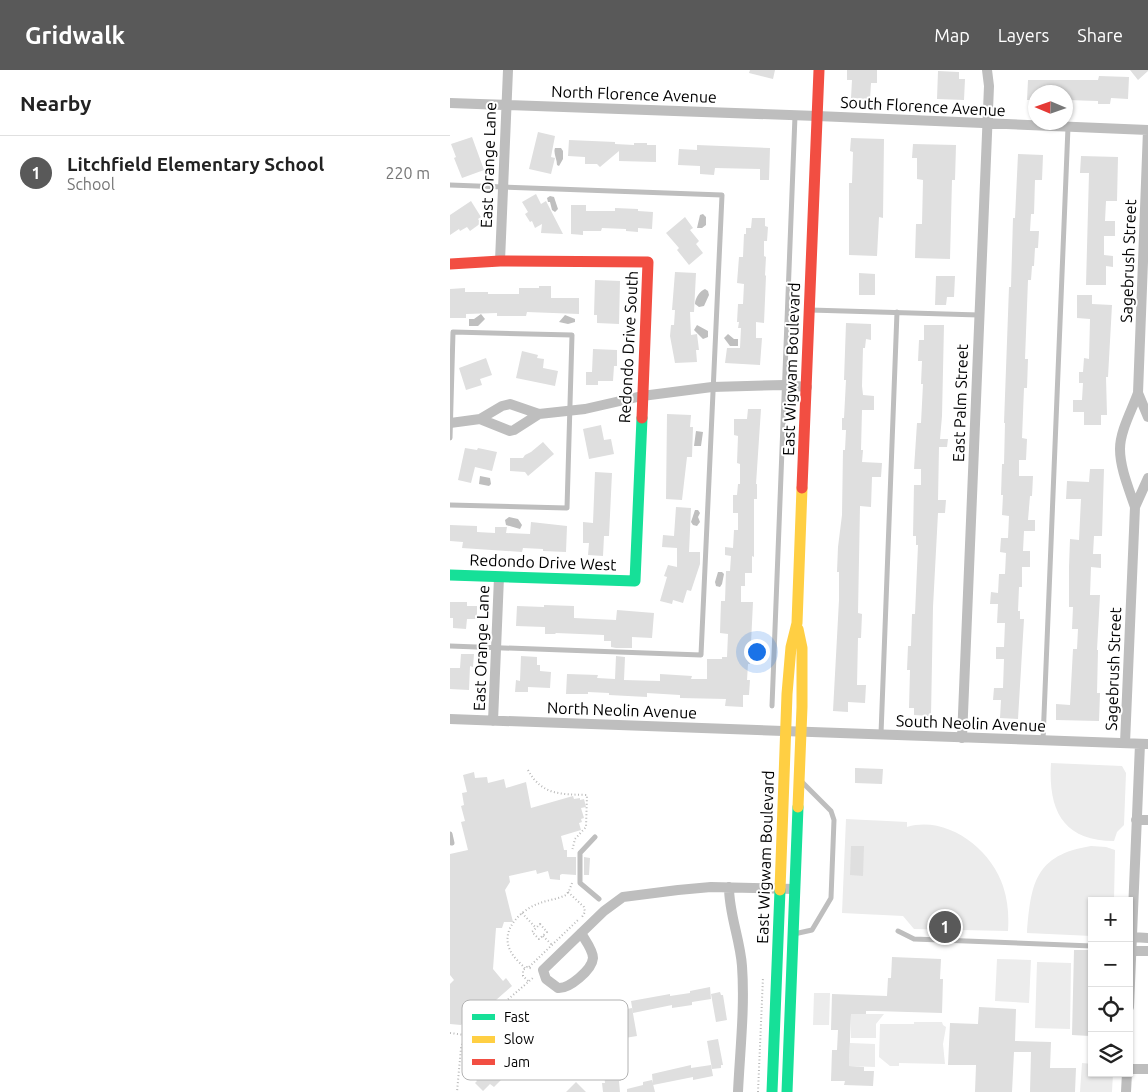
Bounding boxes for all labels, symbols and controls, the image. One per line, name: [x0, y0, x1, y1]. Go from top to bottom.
text: Gridwalk: [25, 22, 125, 49]
text: Map: [934, 25, 970, 45]
text: Layers: [998, 25, 1049, 45]
text: Share: [1077, 25, 1123, 45]
street label: North Florence Avenue: [551, 82, 717, 106]
north arrow: [1028, 85, 1073, 130]
text: Nearby: [20, 91, 91, 115]
street label: South Florence Avenue: [840, 93, 1006, 119]
street label: East Orange Lane: [477, 102, 499, 228]
text: Litchfield Elementary School: [67, 153, 324, 175]
text: 1: [31, 164, 41, 182]
text: 220 m: [385, 164, 430, 182]
text: School: [67, 175, 115, 193]
street label: Sagebrush Street: [1117, 198, 1139, 323]
street label: Redondo Drive South: [615, 270, 641, 424]
street label: East Wigwam Boulevard: [779, 282, 803, 456]
street label: East Palm Street: [949, 343, 971, 462]
street label: Redondo Drive West: [469, 550, 618, 574]
street label: East Orange Lane: [470, 585, 492, 711]
street label: Sagebrush Street: [1102, 606, 1124, 731]
your location: [744, 639, 770, 665]
street label: North Neolin Avenue: [547, 698, 697, 722]
street label: South Neolin Avenue: [896, 711, 1046, 735]
street label: East Wigwam Boulevard: [753, 770, 777, 944]
map controls: [1088, 897, 1133, 1077]
button: +: [1088, 897, 1133, 942]
pin: 1: [929, 908, 961, 946]
button: −: [1088, 942, 1133, 987]
button: locate: [1088, 987, 1133, 1032]
legend: [462, 1000, 628, 1080]
text: Fast: [504, 1009, 530, 1025]
text: Slow: [504, 1031, 534, 1047]
button: layers: [1088, 1032, 1133, 1077]
text: Jam: [504, 1054, 530, 1070]

